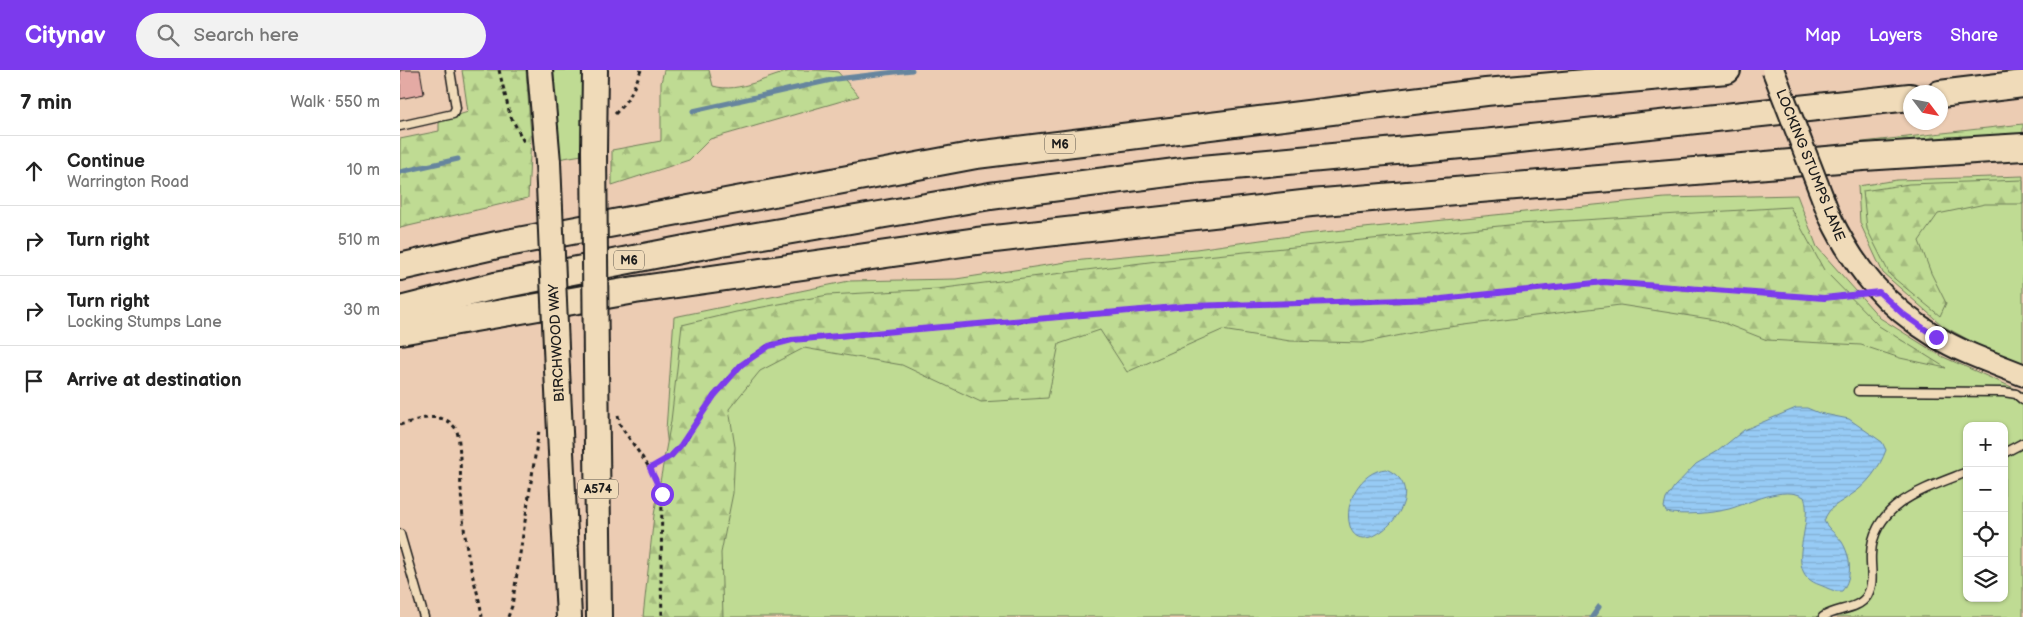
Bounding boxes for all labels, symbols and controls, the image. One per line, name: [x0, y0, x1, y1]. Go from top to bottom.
search box: [136, 13, 486, 58]
text: Citynav: [25, 21, 106, 50]
icon: search: [154, 21, 182, 49]
text: Search here: [194, 24, 299, 47]
text: Map: [1805, 25, 1841, 46]
text: Layers: [1869, 25, 1922, 46]
text: Share: [1950, 25, 1998, 46]
north arrow: [1903, 85, 1948, 130]
street label: LOCKING STUMPS LANE: [1772, 87, 1849, 244]
text: 7 min: [20, 90, 72, 115]
text: Walk · 550 m: [290, 93, 380, 112]
road number: M6: [1045, 134, 1075, 154]
text: Continue: [67, 150, 145, 173]
icon: ahead: [20, 157, 48, 185]
text: 10 m: [347, 161, 380, 180]
text: Warrington Road: [67, 173, 189, 192]
icon: right: [20, 227, 48, 255]
text: Turn right: [67, 229, 150, 252]
text: 510 m: [338, 231, 380, 250]
road number: M6: [614, 250, 644, 270]
street label: BIRCHWOOD WAY: [545, 283, 568, 402]
text: Turn right: [67, 290, 150, 313]
icon: right: [20, 297, 48, 325]
text: 30 m: [343, 301, 380, 320]
text: Locking Stumps Lane: [67, 313, 222, 332]
route end: [1925, 326, 1948, 349]
icon: arrive: [20, 367, 48, 395]
text: Arrive at destination: [67, 369, 242, 392]
map controls: [1963, 422, 2008, 602]
button: +: [1963, 422, 2008, 467]
button: −: [1963, 467, 2008, 512]
road number: A574: [578, 479, 618, 498]
route start: [651, 483, 674, 506]
button: locate: [1963, 512, 2008, 557]
button: layers: [1963, 557, 2008, 602]

